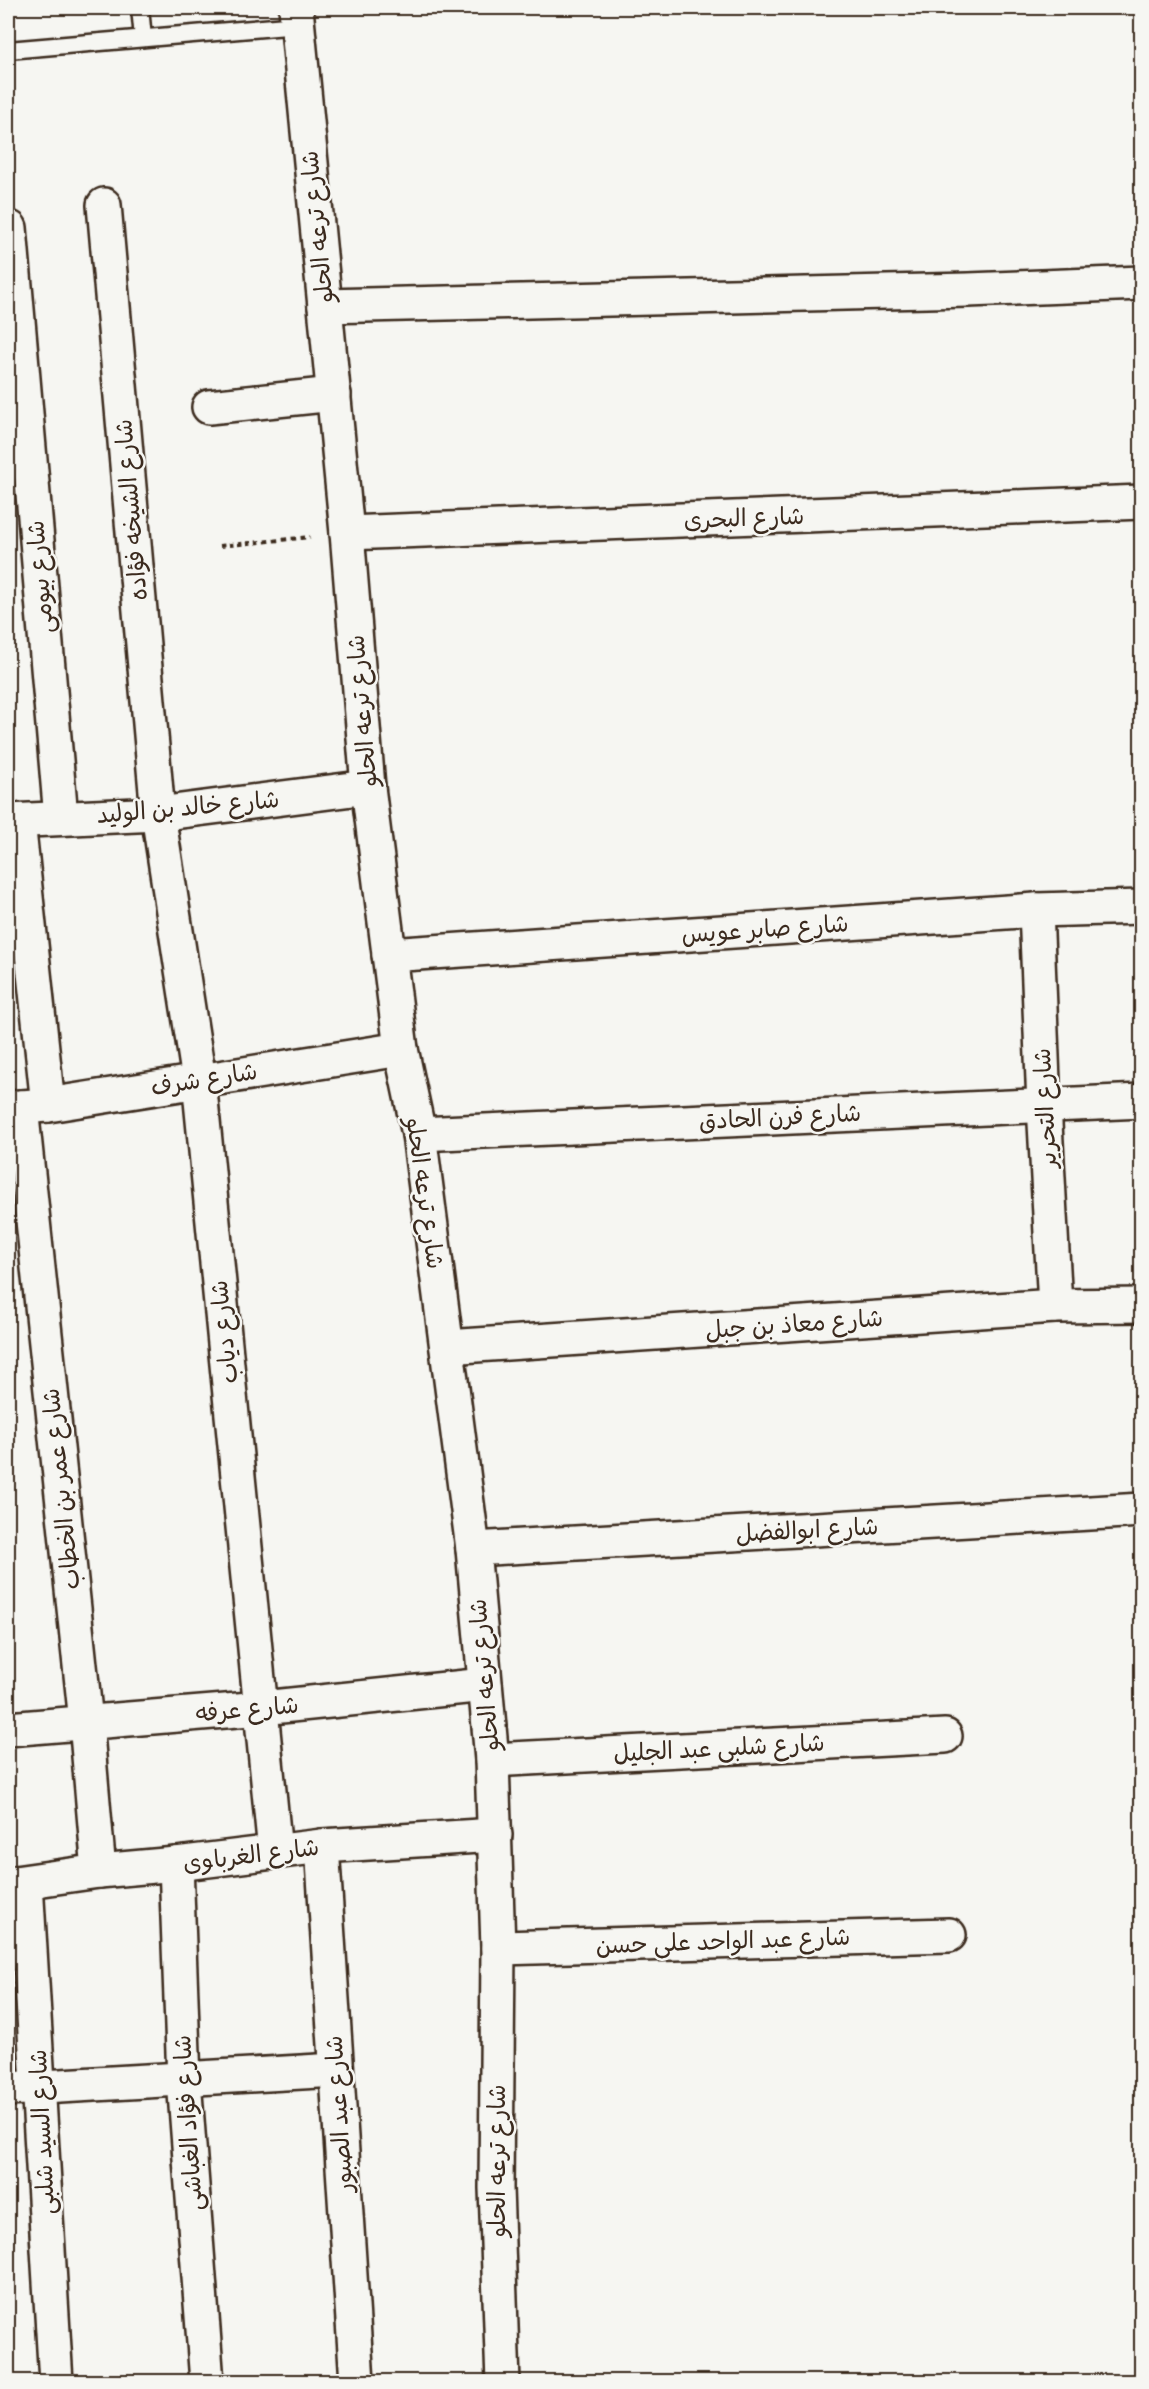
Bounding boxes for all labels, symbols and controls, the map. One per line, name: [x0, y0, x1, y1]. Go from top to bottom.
street label: شارع ترعه الحلو: [294, 149, 342, 306]
street label: شارع الشيخه فؤاده: [108, 418, 156, 602]
street label: شارع البحرى: [683, 501, 805, 537]
street label: شارع بيومى: [20, 519, 62, 635]
street label: شارع ترعه الحلو: [340, 633, 386, 789]
street label: شارع خالد بن الوليد: [95, 784, 281, 832]
street label: شارع صابر عويس: [680, 908, 850, 952]
street label: شارع التحرير: [1027, 1047, 1065, 1171]
street label: شارع شرف: [149, 1056, 260, 1104]
street label: شارع فرن الحادق: [698, 1098, 862, 1138]
street label: شارع ترعه الحلو: [397, 1114, 450, 1271]
street label: شارع دياب: [204, 1279, 246, 1385]
street label: شارع معاذ بن جبل: [704, 1303, 884, 1347]
street label: شارع عمر بن الخطاب: [36, 1387, 88, 1591]
street label: شارع ابوالفضل: [735, 1511, 879, 1551]
street label: شارع ترعه الحلو: [462, 1597, 508, 1753]
street label: شارع عرفه: [194, 1690, 300, 1730]
street label: شارع شلبى عبد الجليل: [613, 1727, 826, 1771]
street label: شارع الغرباوى: [181, 1832, 321, 1880]
street label: شارع عبد الواحد على حسن: [595, 1922, 851, 1962]
street label: شارع فؤاد الغباشى: [167, 2034, 211, 2212]
street label: شارع عبد الصبور: [319, 2034, 362, 2195]
street label: شارع السيد شلبى: [23, 2049, 63, 2215]
street label: شارع ترعه الحلو: [482, 2085, 514, 2238]

